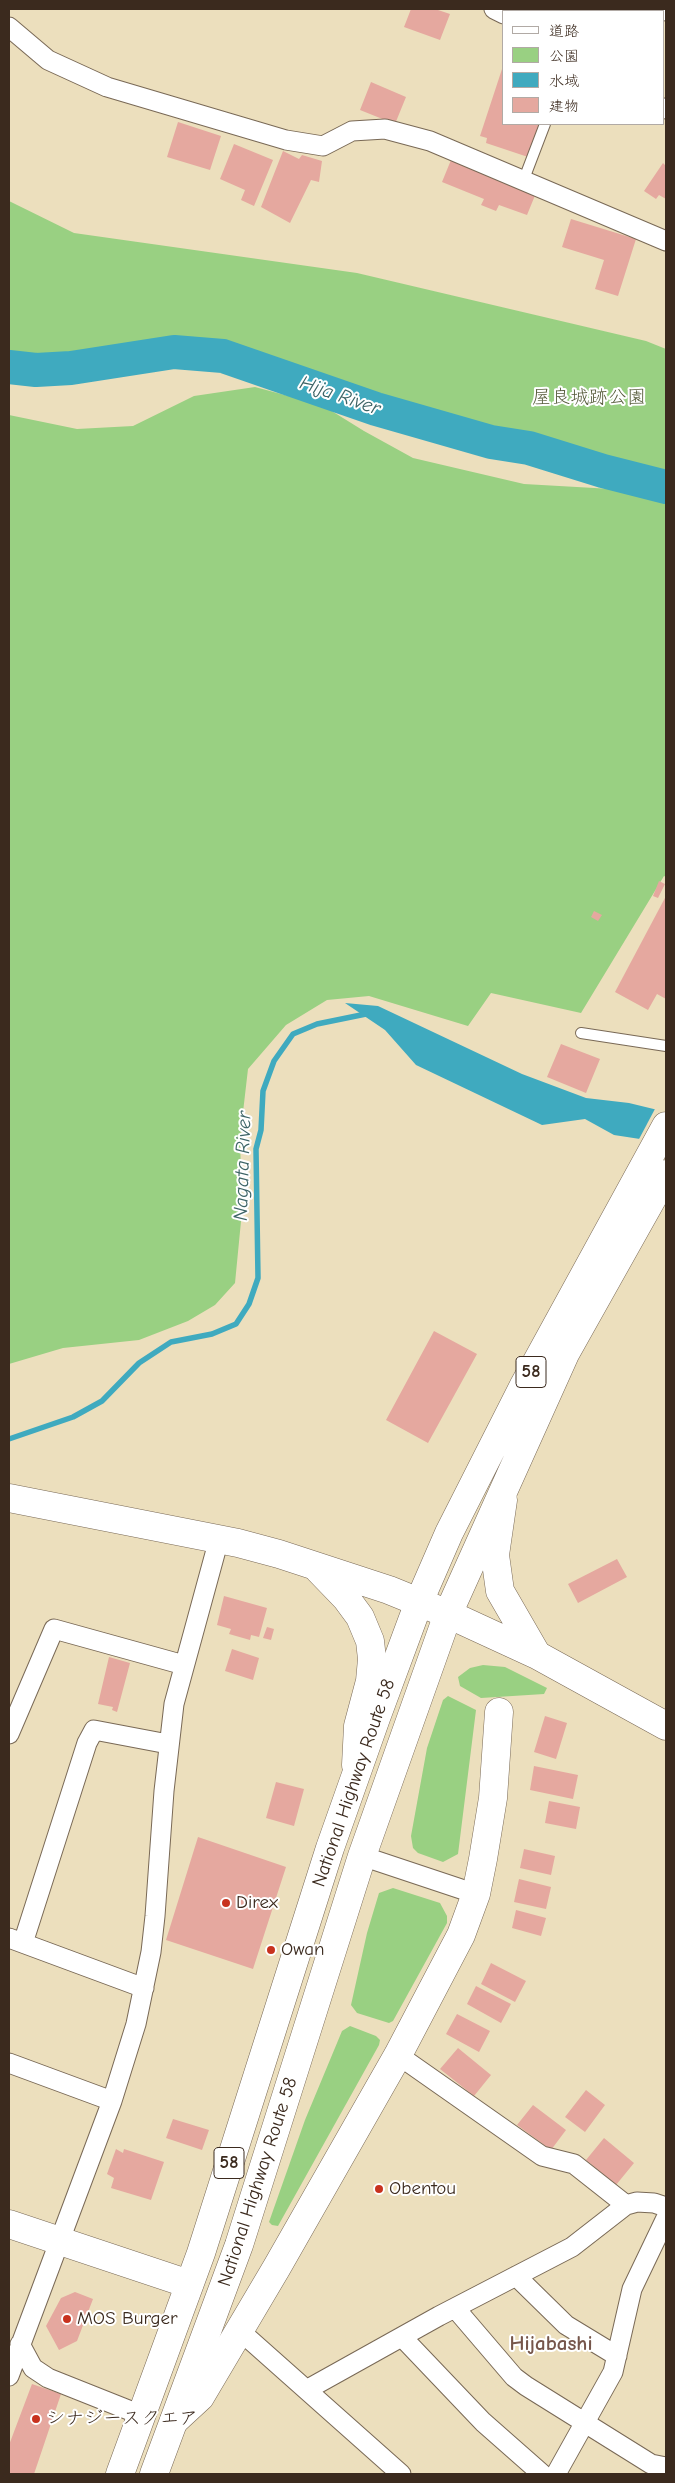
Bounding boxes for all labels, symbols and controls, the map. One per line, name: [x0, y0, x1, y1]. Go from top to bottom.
legend: [502, 10, 665, 125]
text: 道路: [549, 22, 579, 40]
text: 公園: [549, 47, 579, 65]
text: 水域: [549, 72, 579, 90]
text: 建物: [549, 97, 579, 115]
water label: Hija River: [296, 371, 384, 421]
park label: 屋良城跡公園: [532, 387, 646, 409]
water label: Nagata River: [229, 1111, 257, 1221]
road number: 58: [516, 1356, 546, 1388]
street label: National Highway Route 58: [308, 1676, 400, 1890]
place label: Direx: [236, 1892, 278, 1914]
marker: Direx: [220, 1897, 232, 1909]
place label: Owan: [281, 1939, 325, 1961]
marker: Owan: [265, 1944, 277, 1956]
street label: National Highway Route 58: [213, 2075, 303, 2289]
road number: 58: [214, 2148, 244, 2178]
place label: Obentou: [389, 2178, 456, 2200]
marker: Obentou: [373, 2183, 385, 2195]
place label: MOS Burger: [77, 2308, 178, 2330]
marker: MOS Burger: [61, 2313, 73, 2325]
district label: Hijabashi: [509, 2331, 593, 2357]
place label: シナジースクエア: [46, 2408, 198, 2430]
marker: シナジースクエア: [30, 2413, 42, 2425]

